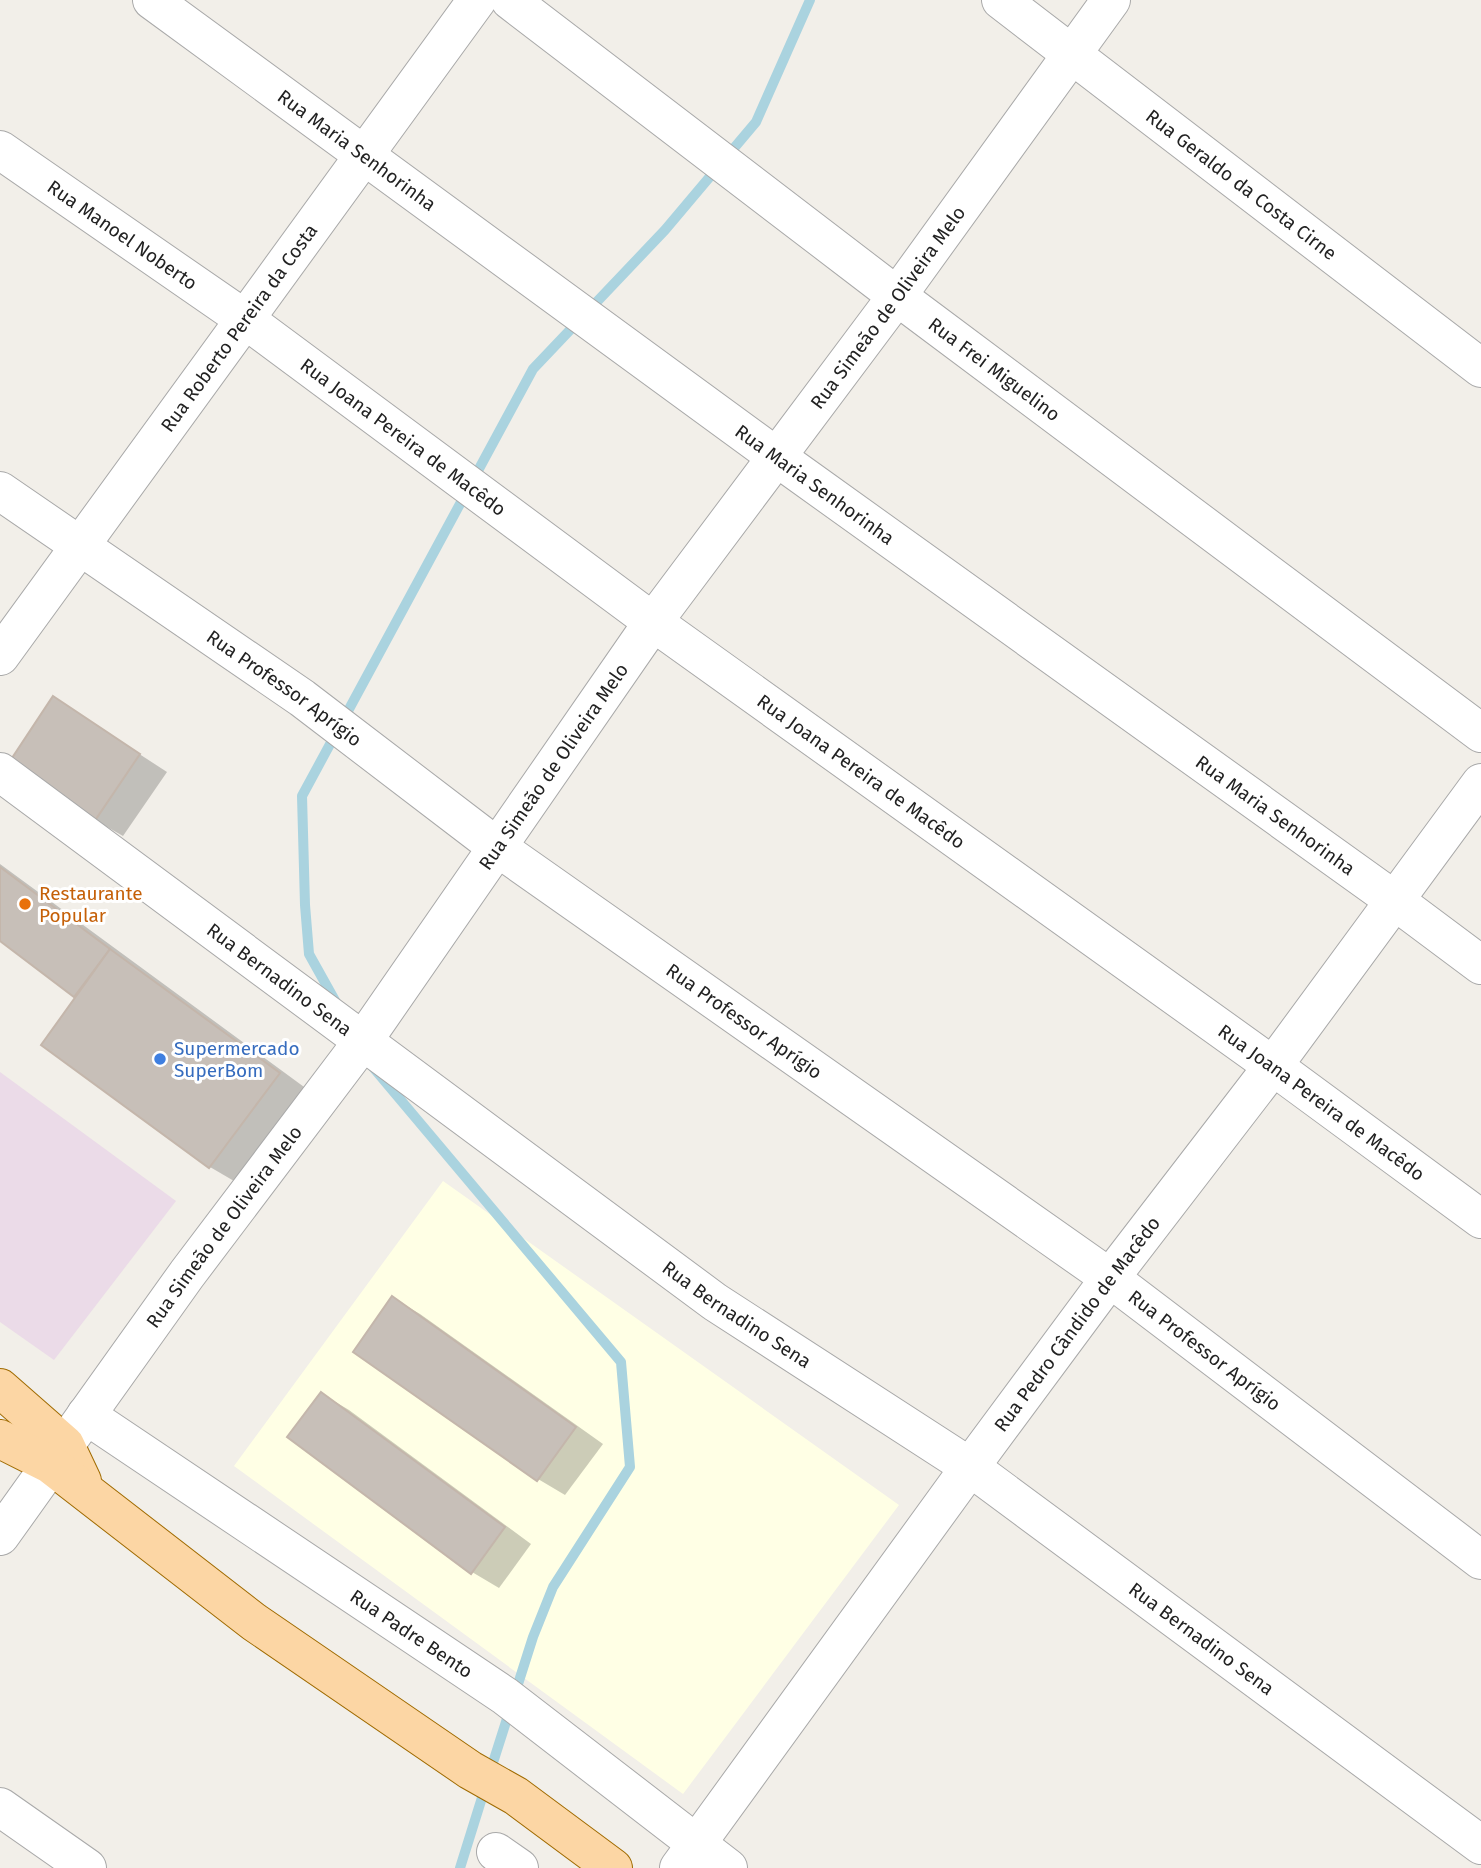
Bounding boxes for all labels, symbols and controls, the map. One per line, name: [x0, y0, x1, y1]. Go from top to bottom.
street label: Rua Maria Senhorinha: [273, 84, 441, 216]
street label: Rua Geraldo da Costa Cirne: [1142, 104, 1341, 265]
street label: Rua Manoel Noberto: [43, 175, 202, 295]
street label: Rua Simeão de Oliveira Melo: [805, 201, 970, 413]
street label: Rua Roberto Pereira da Costa: [156, 219, 322, 436]
street label: Rua Frei Miguelino: [924, 312, 1065, 426]
street label: Rua Joana Pereira de Macêdo: [296, 353, 511, 521]
street label: Rua Maria Senhorinha: [731, 419, 899, 549]
street label: Rua Professor Aprígio: [202, 625, 367, 751]
street label: Rua Simeão de Oliveira Melo: [474, 658, 633, 874]
street label: Rua Joana Pereira de Macêdo: [753, 689, 970, 853]
street label: Rua Maria Senhorinha: [1191, 750, 1360, 880]
place label: Restaurante Popular: [39, 882, 143, 927]
marker: Restaurante Popular: [17, 896, 33, 912]
street label: Rua Bernadino Sena: [202, 918, 357, 1041]
street label: Rua Professor Aprígio: [662, 958, 827, 1084]
street label: Rua Joana Pereira de Macêdo: [1214, 1019, 1429, 1185]
place label: Supermercado SuperBom: [174, 1037, 299, 1082]
marker: Supermercado SuperBom: [152, 1051, 168, 1067]
street label: Rua Simeão de Oliveira Melo: [141, 1121, 307, 1332]
street label: Rua Pedro Cândido de Macêdo: [989, 1212, 1165, 1436]
street label: Rua Bernadino Sena: [658, 1256, 816, 1373]
street label: Rua Professor Aprígio: [1124, 1285, 1286, 1415]
street label: Rua Bernadino Sena: [1125, 1577, 1279, 1700]
street label: Rua Padre Bento: [346, 1584, 477, 1683]

